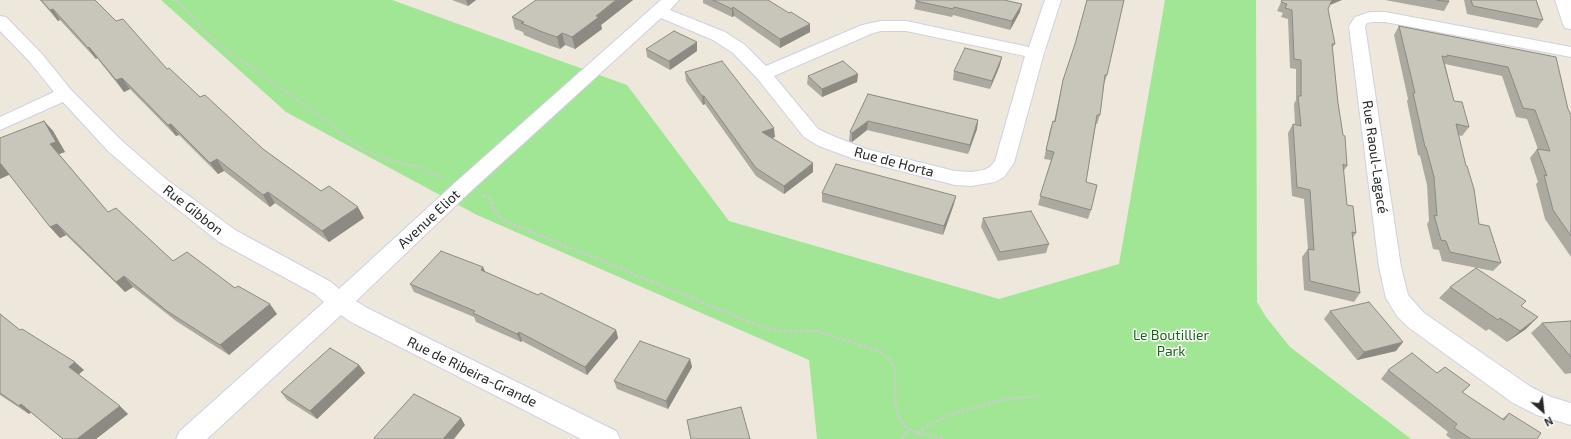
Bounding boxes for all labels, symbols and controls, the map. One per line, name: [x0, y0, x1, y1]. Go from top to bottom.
street label: Rue Raoul-Lagacé: [1359, 99, 1391, 215]
street label: Rue de Horta: [852, 143, 936, 181]
street label: Rue Gibbon: [160, 181, 226, 239]
street label: Avenue Eliot: [394, 186, 464, 252]
park label: Le Boutillier Park: [1133, 327, 1209, 360]
street label: Rue de Ribeira-Grande: [404, 333, 540, 411]
north arrow: [1523, 391, 1563, 431]
text: N: [1542, 414, 1555, 430]

